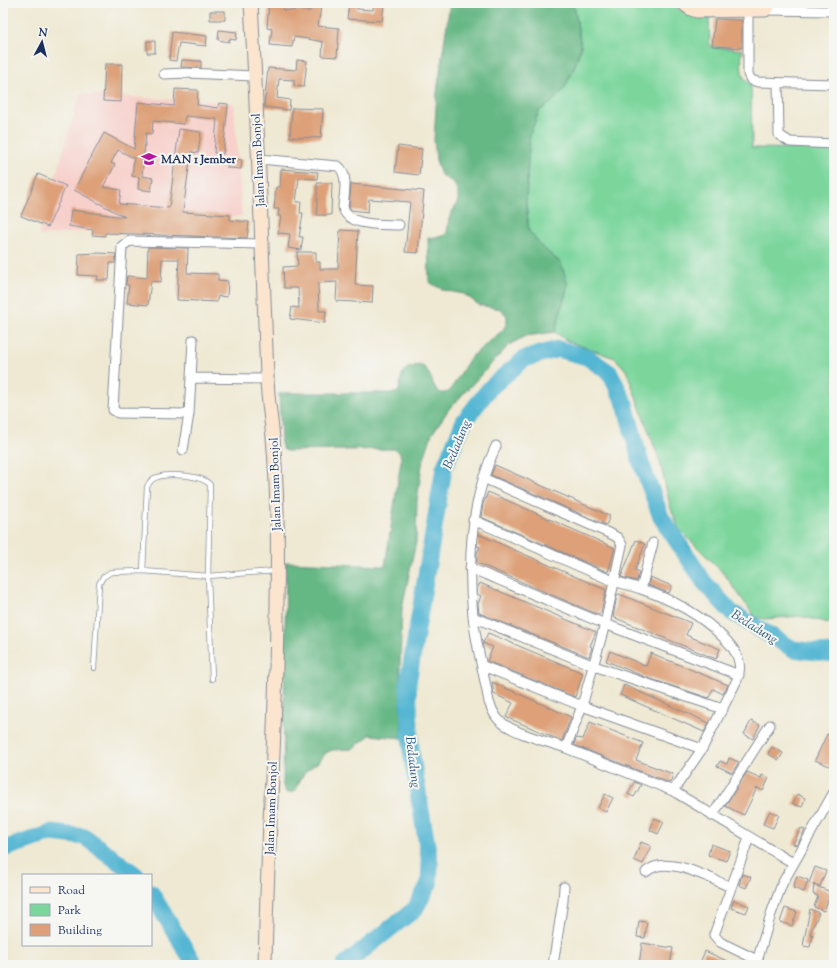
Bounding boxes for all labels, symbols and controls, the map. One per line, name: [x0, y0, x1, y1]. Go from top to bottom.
north arrow: [22, 22, 62, 62]
text: N: [37, 24, 49, 42]
street label: Jalan Imam Bonjol: [248, 112, 270, 208]
school or university icon: MAN 1 Jember: [140, 150, 158, 168]
place label: MAN 1 Jember: [160, 151, 237, 169]
water label: Bedadung: [439, 417, 476, 472]
street label: Jalan Imam Bonjol: [265, 436, 287, 532]
water label: Bedadung: [727, 606, 781, 649]
water label: Bedadung: [400, 735, 424, 789]
street label: Jalan Imam Bonjol: [261, 760, 283, 856]
legend: [22, 874, 152, 946]
text: Road: [58, 882, 85, 900]
text: Park: [58, 902, 81, 920]
text: Building: [58, 922, 102, 940]

